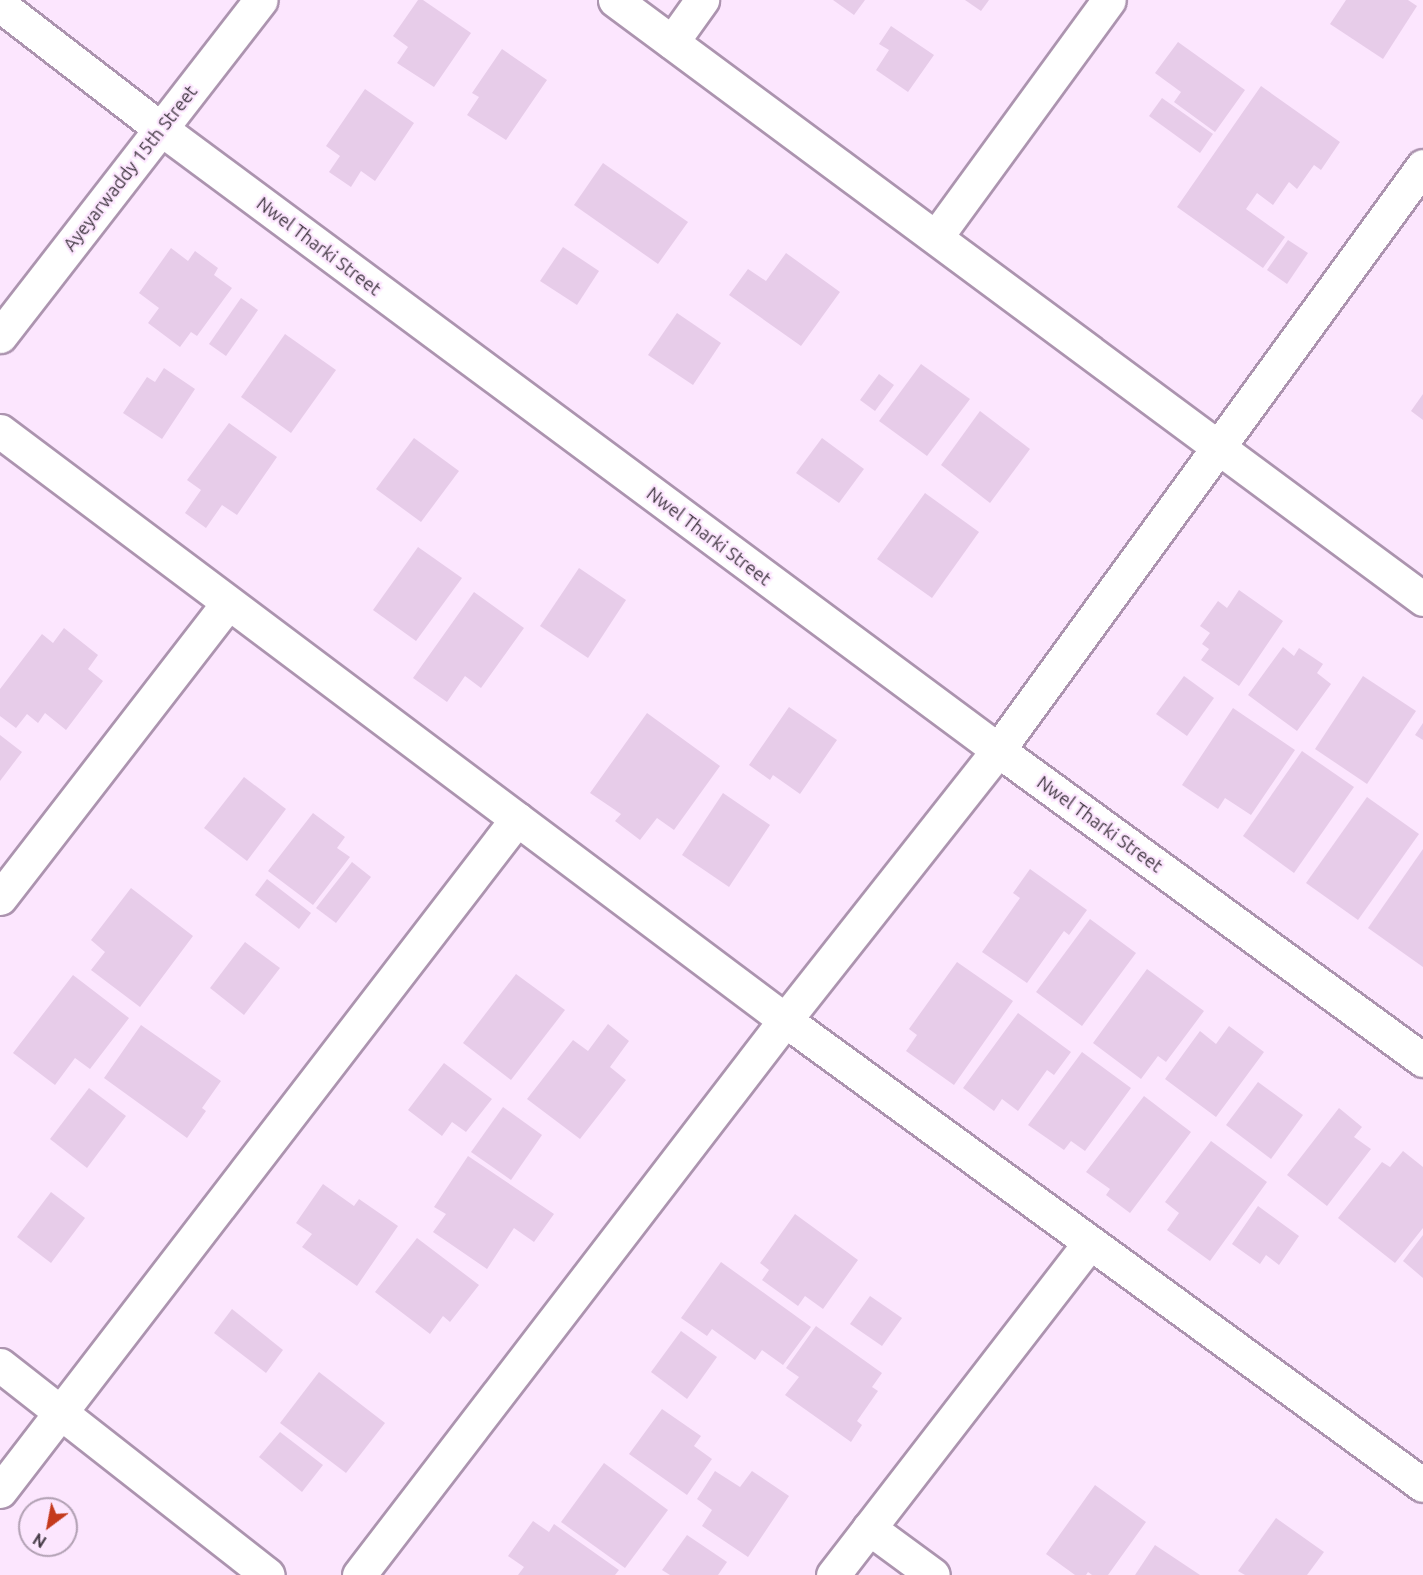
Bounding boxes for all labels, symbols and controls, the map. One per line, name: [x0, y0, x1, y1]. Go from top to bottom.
street label: Ayeyarwaddy 15th Street: [59, 81, 201, 255]
street label: Nwel Tharki Street: [253, 192, 385, 300]
street label: Nwel Tharki Street: [643, 482, 775, 590]
street label: Nwel Tharki Street: [1033, 771, 1167, 877]
north arrow: [18, 1497, 78, 1557]
text: N: [30, 1530, 49, 1551]

